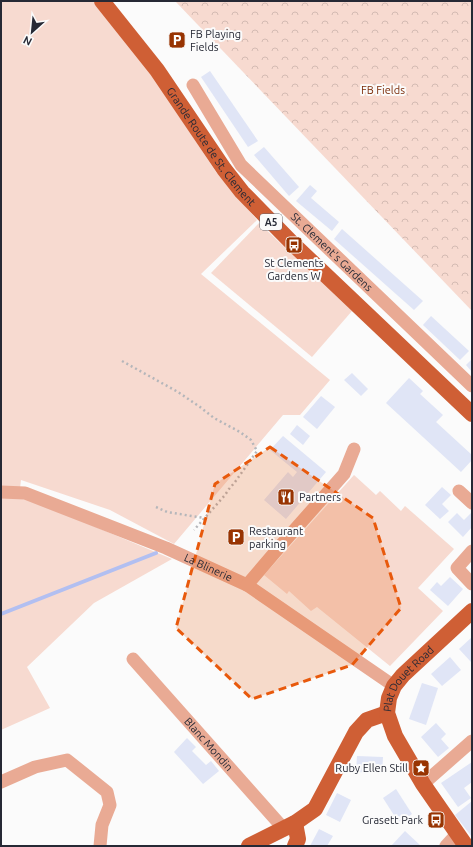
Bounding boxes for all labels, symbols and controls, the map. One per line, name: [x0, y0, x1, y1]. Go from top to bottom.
north arrow: [12, 12, 52, 52]
place label: FB Playing Fields: [190, 28, 241, 53]
parking icon: FB Playing Fields: [167, 30, 187, 50]
text: N: [21, 34, 34, 48]
park label: FB Fields: [361, 84, 405, 96]
street label: Grande Route de St. Clement: [164, 85, 258, 209]
street label: St. Clement's Gardens: [289, 210, 375, 294]
road number: A5: [260, 214, 282, 230]
bus stop icon: St Clements Gardens W: [284, 235, 304, 255]
place label: St Clements Gardens W: [264, 257, 324, 282]
restaurant icon: Partners: [276, 487, 296, 507]
place label: Partners: [299, 491, 341, 503]
place label: Restaurant parking: [249, 525, 304, 550]
parking icon: Restaurant parking: [226, 527, 246, 547]
street label: La Blinerie: [182, 551, 234, 584]
street label: Plat Douet Road: [381, 644, 436, 713]
street label: Blanc Mondin: [182, 715, 236, 773]
place icon: Ruby Ellen Still: [411, 758, 431, 778]
place label: Ruby Ellen Still: [335, 762, 408, 774]
bus stop icon: Grasett Park: [426, 810, 446, 830]
place label: Grasett Park: [362, 814, 423, 826]

